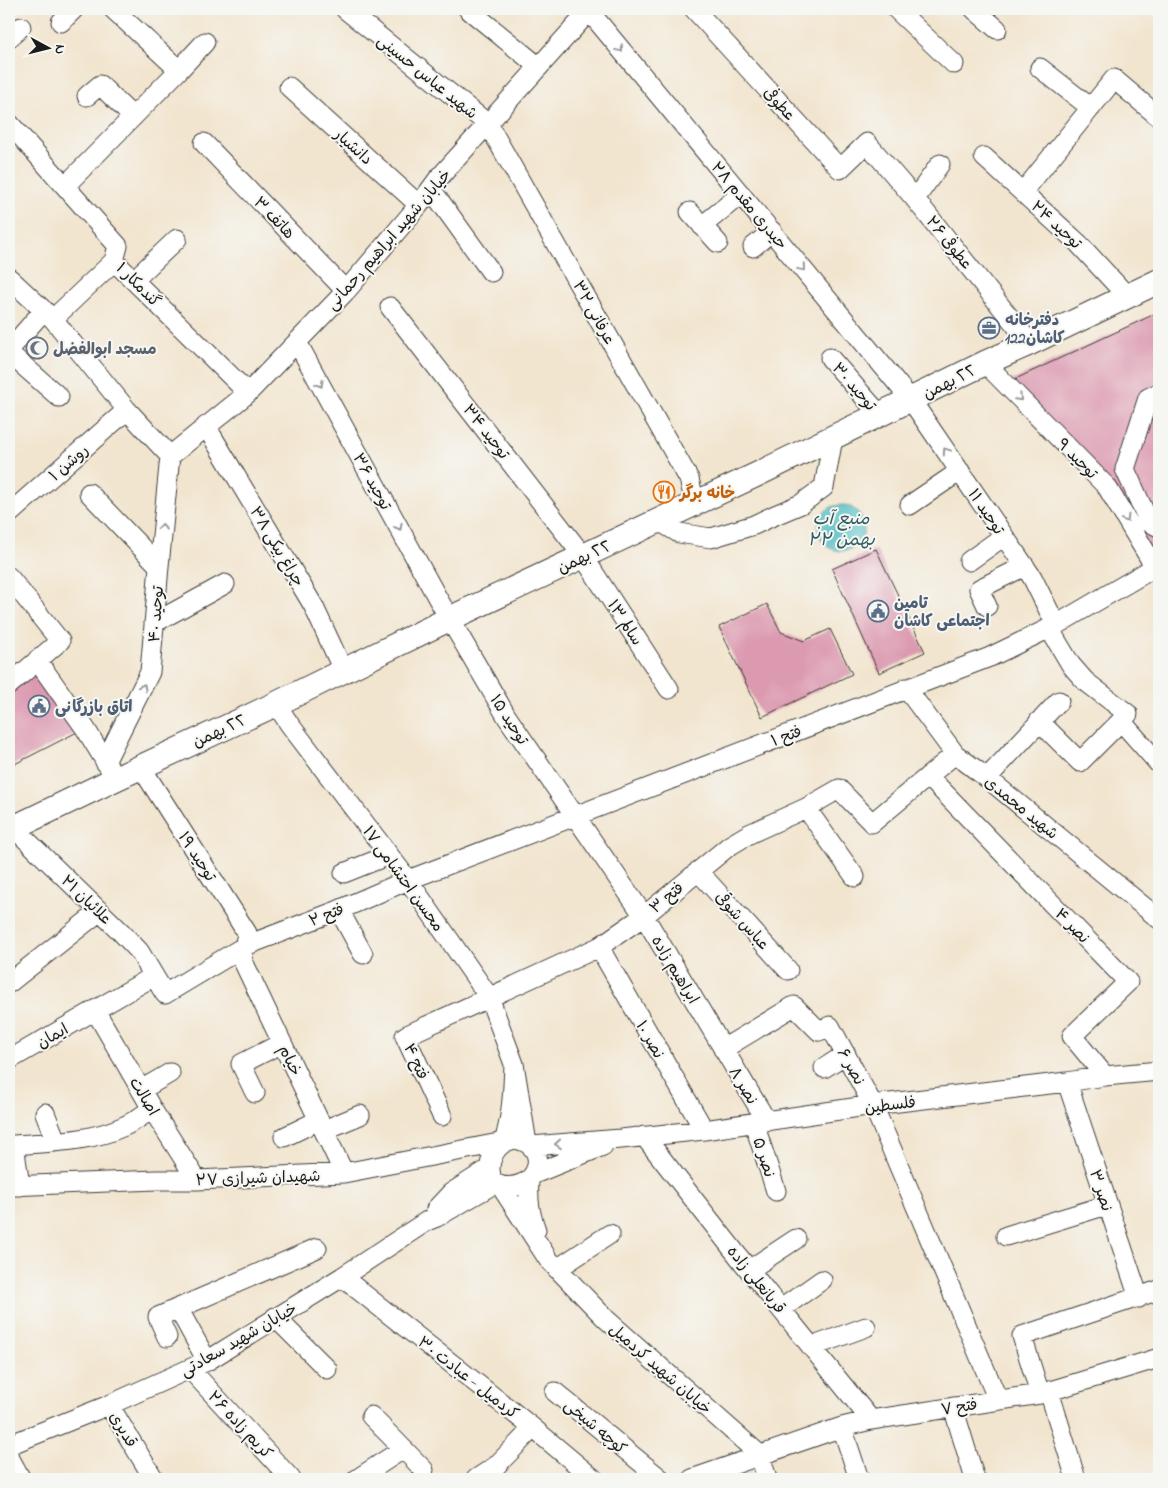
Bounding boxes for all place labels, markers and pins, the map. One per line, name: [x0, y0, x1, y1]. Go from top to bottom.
place label: دفترخانه 122کاشان: [1005, 309, 1065, 351]
office icon: دفترخانه 122کاشان: [977, 316, 1001, 340]
mosque icon: مسجد ابوالفضل: [25, 336, 49, 360]
place label: مسجد ابوالفضل: [53, 338, 157, 362]
restaurant icon: خانه برگر: [652, 480, 676, 504]
place label: خانه برگر: [678, 482, 735, 506]
place label: تامین اجتماعی کاشان: [894, 592, 990, 634]
public building icon: تامین اجتماعی کاشان: [866, 599, 890, 623]
public building icon: اتاق بازرگانی: [27, 694, 51, 718]
place label: اتاق بازرگانی: [55, 696, 132, 720]

